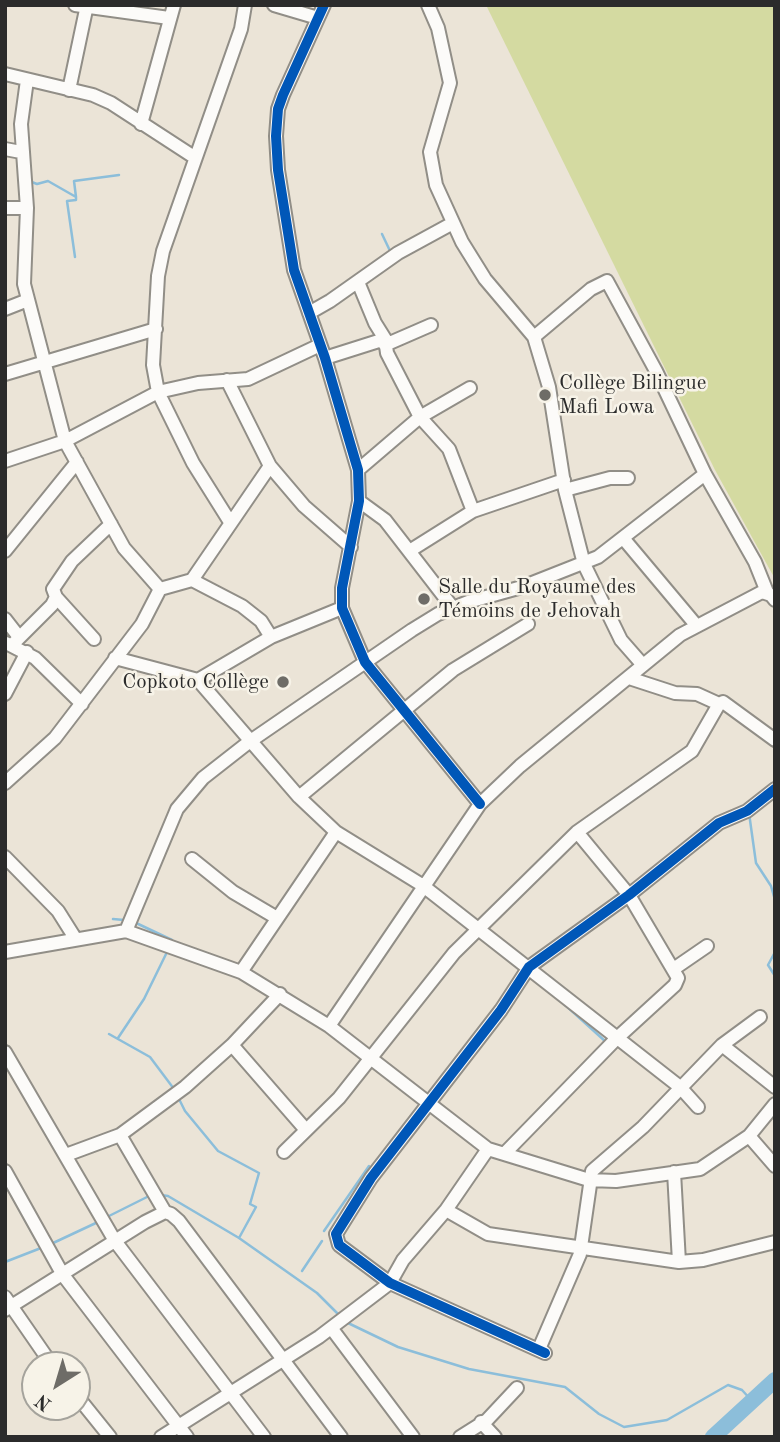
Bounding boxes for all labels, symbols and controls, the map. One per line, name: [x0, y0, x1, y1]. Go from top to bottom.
place label: Collège Bilingue Mafi Lowa: [559, 370, 706, 420]
marker: Collège Bilingue Mafi Lowa: [537, 387, 553, 403]
place label: Salle du Royaume des Témoins de Jehovah: [438, 574, 636, 624]
marker: Salle du Royaume des Témoins de Jehovah: [416, 591, 432, 607]
place label: Copkoto Collège: [122, 669, 269, 695]
marker: Copkoto Collège: [275, 674, 291, 690]
north arrow: [21, 1351, 91, 1421]
text: N: [33, 1390, 56, 1414]

